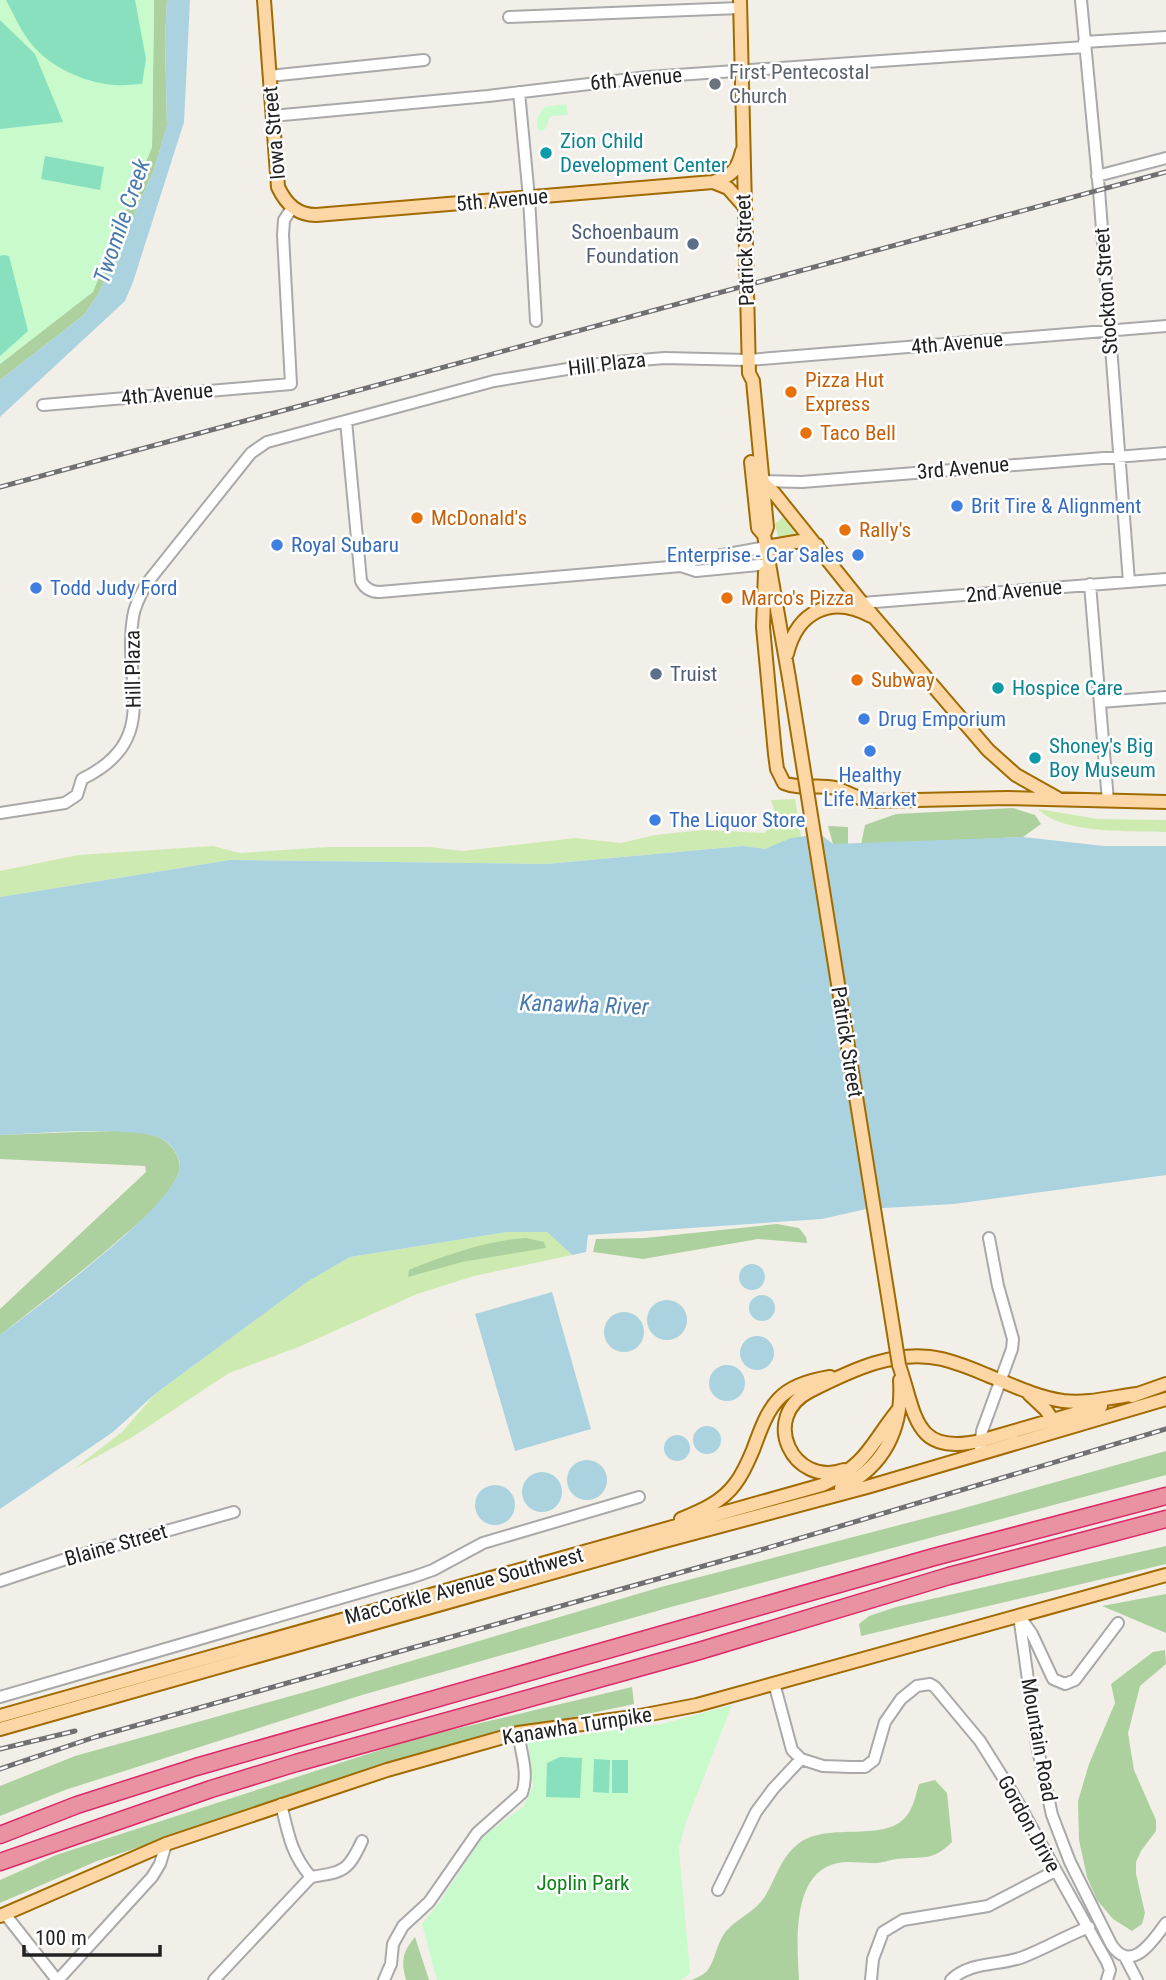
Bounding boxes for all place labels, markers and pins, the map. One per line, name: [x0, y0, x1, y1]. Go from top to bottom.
place label: First Pentecostal Church: [729, 60, 869, 108]
marker: First Pentecostal Church: [707, 76, 723, 92]
place label: Zion Child Development Center: [560, 129, 727, 177]
marker: Zion Child Development Center: [538, 145, 554, 161]
place label: Schoenbaum Foundation: [571, 220, 679, 268]
marker: Schoenbaum Foundation: [685, 236, 701, 252]
place label: Pizza Hut Express: [805, 368, 884, 416]
marker: Pizza Hut Express: [783, 384, 799, 400]
place label: Taco Bell: [820, 421, 896, 445]
marker: Taco Bell: [798, 425, 814, 441]
place label: Brit Tire & Alignment: [971, 494, 1141, 518]
marker: Brit Tire & Alignment: [949, 498, 965, 514]
place label: McDonald's: [431, 506, 527, 530]
marker: McDonald's: [409, 510, 425, 526]
place label: Rally's: [859, 518, 911, 542]
marker: Rally's: [837, 522, 853, 538]
place label: Royal Subaru: [291, 533, 399, 557]
marker: Royal Subaru: [269, 537, 285, 553]
place label: Enterprise - Car Sales: [667, 543, 844, 567]
marker: Enterprise - Car Sales: [850, 547, 866, 563]
place label: Todd Judy Ford: [50, 576, 177, 600]
marker: Todd Judy Ford: [28, 580, 44, 596]
place label: Marco's Pizza: [741, 586, 854, 610]
marker: Marco's Pizza: [719, 590, 735, 606]
place label: Truist: [670, 662, 717, 686]
marker: Truist: [648, 666, 664, 682]
place label: Subway: [871, 668, 935, 692]
marker: Subway: [849, 672, 865, 688]
place label: Hospice Care: [1012, 676, 1123, 700]
marker: Hospice Care: [990, 680, 1006, 696]
place label: Drug Emporium: [878, 707, 1006, 731]
marker: Drug Emporium: [856, 711, 872, 727]
place label: Shoney's Big Boy Museum: [1049, 734, 1156, 782]
marker: Healthy Life Market: [862, 743, 878, 759]
marker: Shoney's Big Boy Museum: [1027, 750, 1043, 766]
place label: Healthy Life Market: [823, 763, 917, 811]
place label: The Liquor Store: [669, 808, 806, 832]
marker: The Liquor Store: [647, 812, 663, 828]

